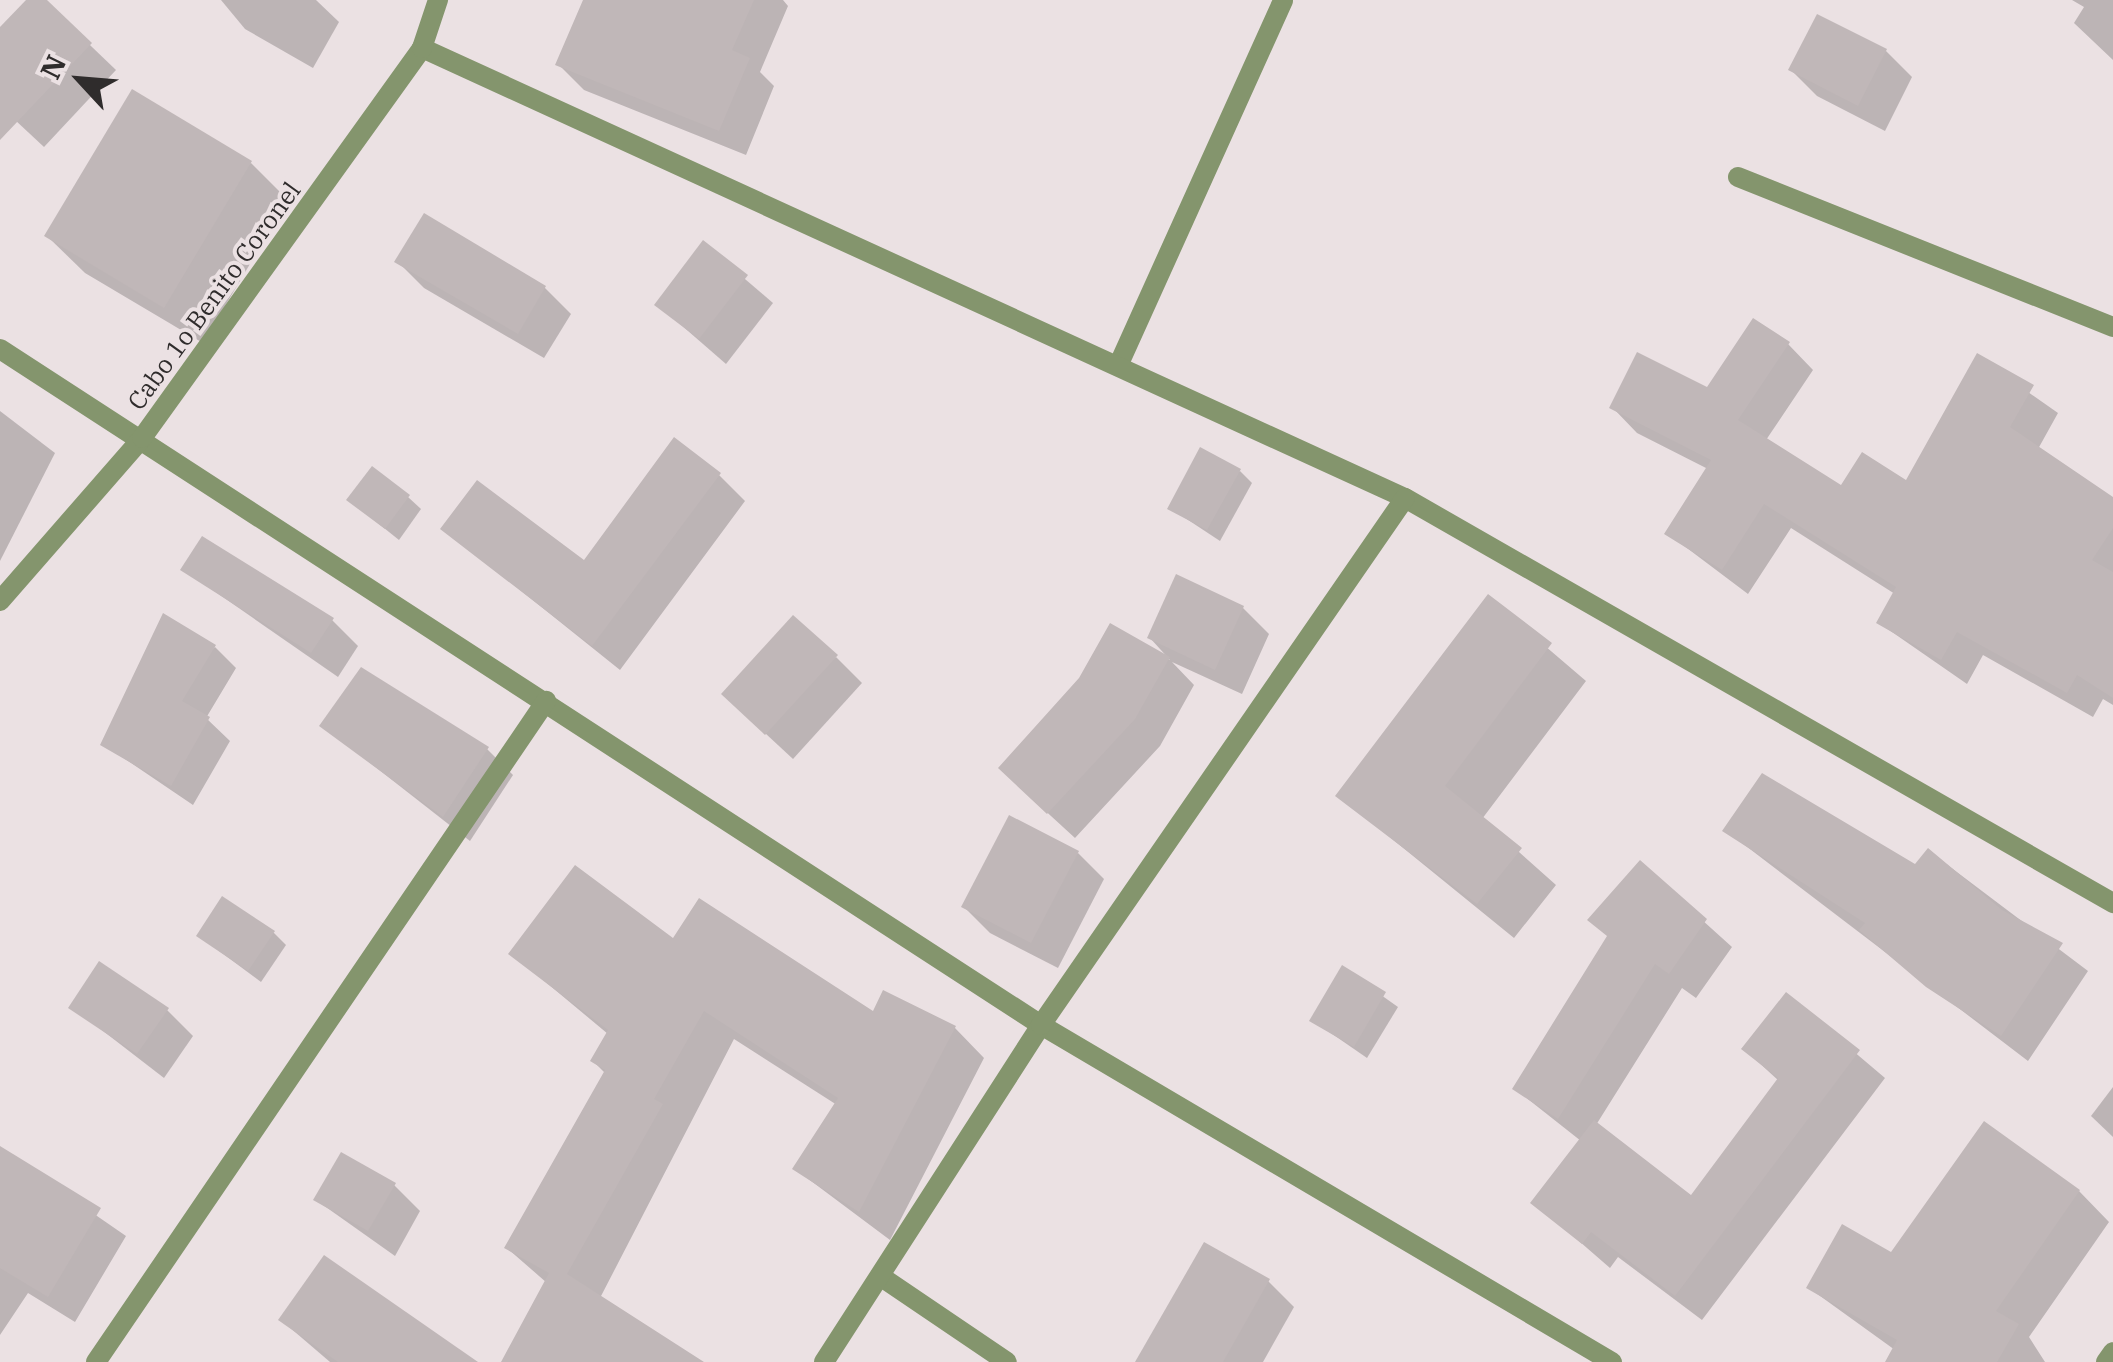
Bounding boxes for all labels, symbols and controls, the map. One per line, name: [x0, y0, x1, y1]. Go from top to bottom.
north arrow: [30, 30, 130, 130]
text: N: [31, 49, 74, 85]
street label: Cabo 1o Benito Coronel: [121, 176, 307, 416]

